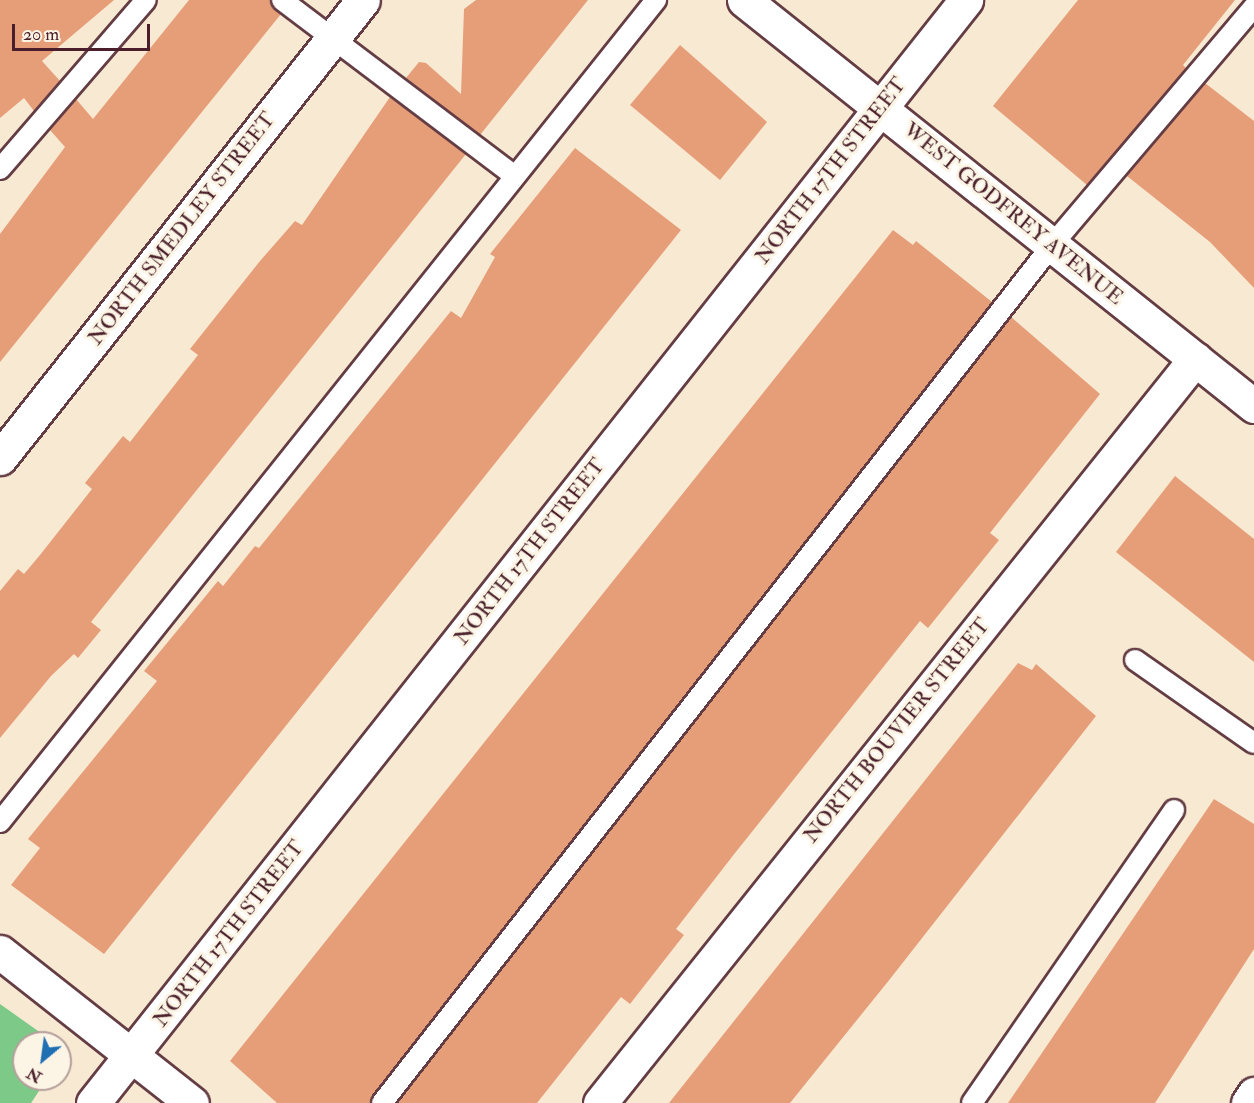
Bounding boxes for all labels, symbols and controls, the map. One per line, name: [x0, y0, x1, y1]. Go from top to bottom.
scale bar: [15, 12, 153, 50]
text: 20 m: [23, 23, 59, 46]
street label: NORTH 17TH STREET: [750, 73, 912, 269]
street label: NORTH SMEDLEY STREET: [83, 108, 281, 350]
street label: WEST GODFREY AVENUE: [898, 118, 1128, 310]
street label: NORTH 17TH STREET: [449, 454, 611, 650]
street label: NORTH BOUVIER STREET: [799, 614, 995, 848]
street label: NORTH 17TH STREET: [148, 836, 310, 1032]
north arrow: [12, 1031, 72, 1091]
text: N: [23, 1063, 45, 1087]

